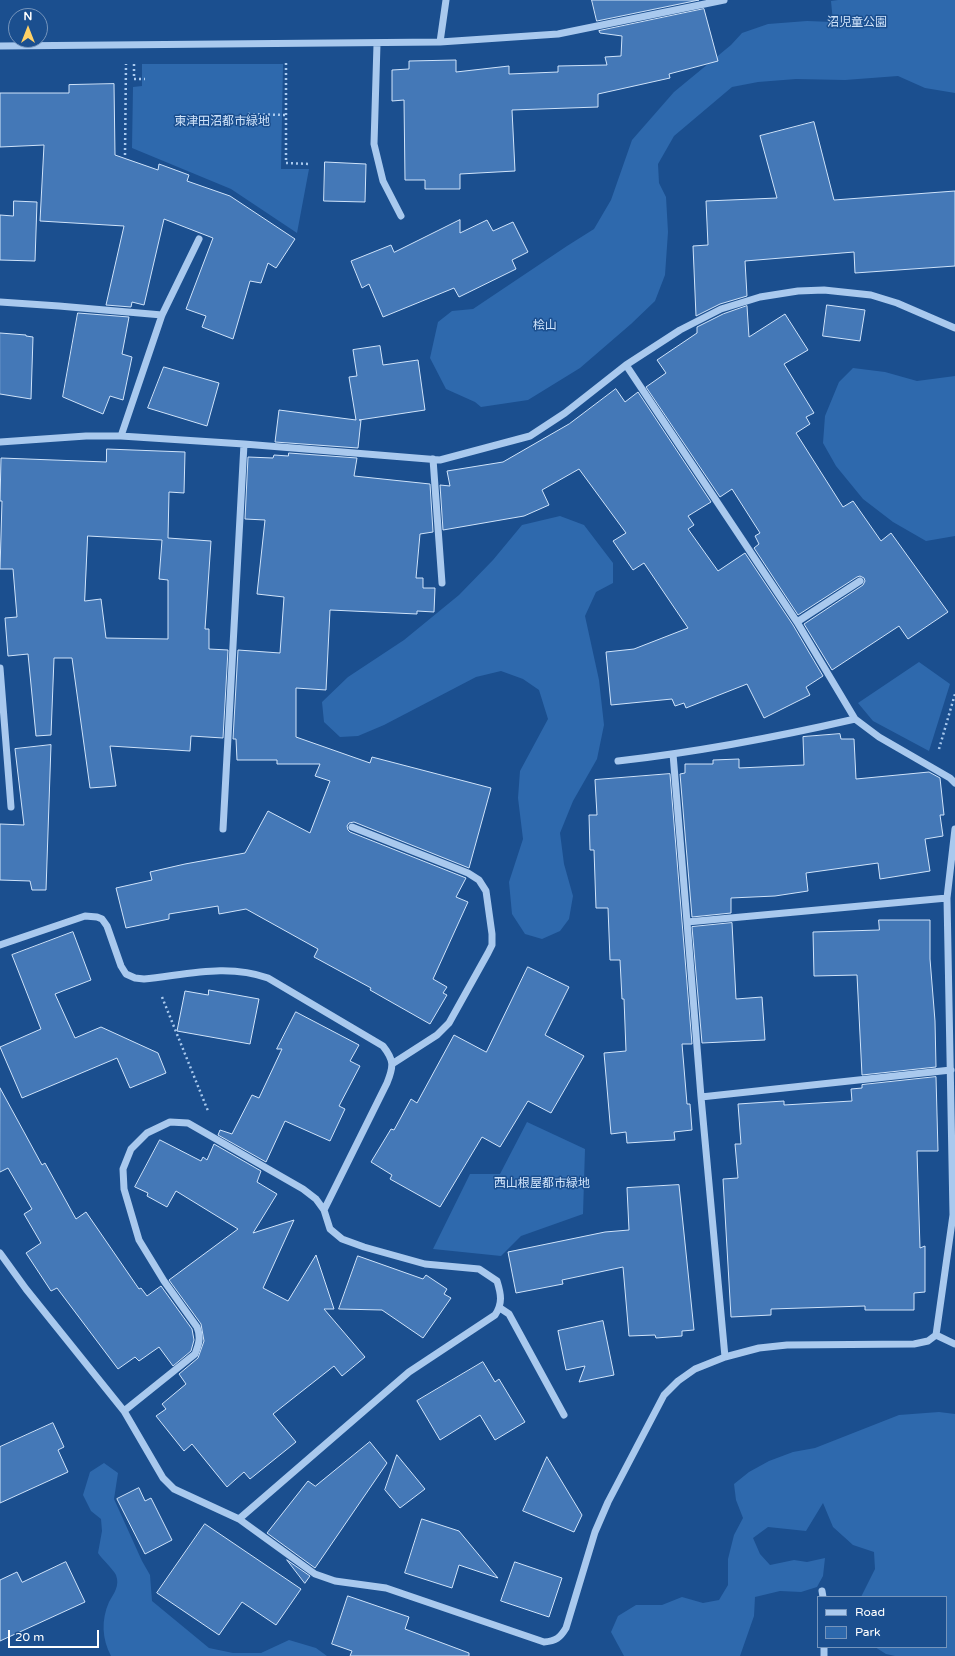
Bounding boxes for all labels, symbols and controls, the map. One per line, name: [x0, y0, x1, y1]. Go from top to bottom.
north arrow: [8, 8, 48, 48]
text: N: [24, 10, 32, 23]
park label: 沼児童公園: [827, 16, 887, 30]
park label: 東津田沼都市緑地: [174, 115, 270, 129]
park label: 桧山: [533, 319, 557, 333]
park label: 西山根屋都市緑地: [494, 1177, 590, 1191]
legend: [817, 1596, 947, 1648]
text: Road: [855, 1605, 885, 1619]
scale bar: [10, 1622, 101, 1648]
text: Park: [855, 1625, 881, 1639]
text: 20 m: [15, 1630, 44, 1644]

